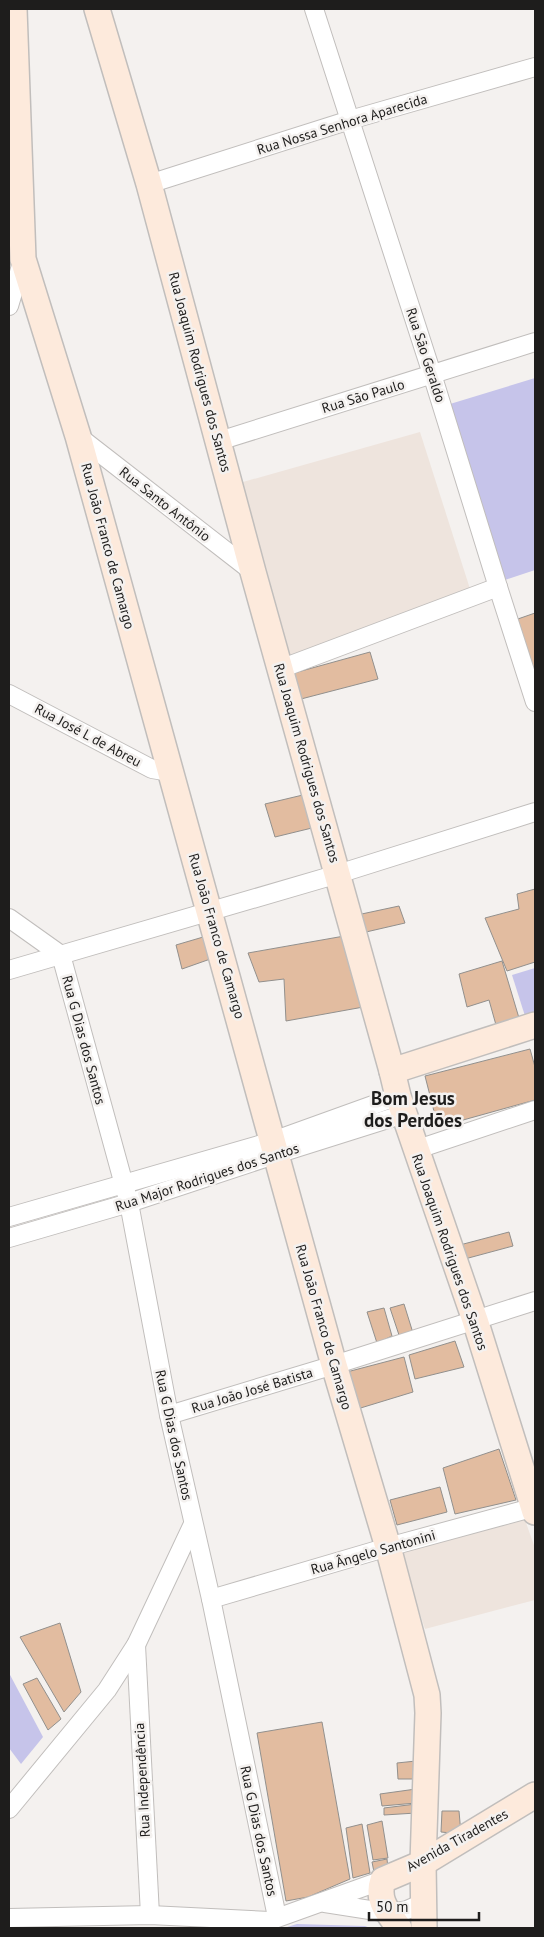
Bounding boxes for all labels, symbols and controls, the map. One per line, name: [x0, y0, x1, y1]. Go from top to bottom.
street label: Rua Nossa Senhora Aparecida: [255, 89, 429, 159]
street label: Rua Joaquim Rodrigues dos Santos: [165, 270, 235, 474]
street label: Rua São Geraldo: [402, 305, 450, 405]
street label: Rua São Paulo: [320, 375, 406, 417]
street label: Rua João Franco de Camargo: [77, 461, 139, 631]
street label: Rua Santo Antônio: [116, 463, 214, 545]
street label: Rua Joaquim Rodrigues dos Santos: [270, 661, 344, 865]
street label: Rua José L de Abreu: [32, 699, 144, 771]
street label: Rua João Franco de Camargo: [185, 851, 249, 1021]
street label: Rua G Dias dos Santos: [58, 973, 110, 1107]
district label: Bom Jesus dos Perdões: [364, 1086, 462, 1132]
street label: Rua Major Rodrigues dos Santos: [113, 1139, 301, 1215]
street label: Rua Joaquim Rodrigues dos Santos: [408, 1151, 492, 1353]
street label: Rua João Franco de Camargo: [292, 1242, 356, 1412]
street label: Rua João José Batista: [189, 1363, 315, 1417]
street label: Rua G Dias dos Santos: [151, 1368, 197, 1502]
street label: Rua Ângelo Santonini: [309, 1526, 437, 1578]
street label: Rua Independência: [130, 1722, 154, 1838]
street label: Rua G Dias dos Santos: [236, 1764, 282, 1898]
street label: Avenida Tiradentes: [403, 1805, 511, 1875]
scale bar: [369, 1890, 479, 1922]
text: 50 m: [376, 1897, 409, 1916]

